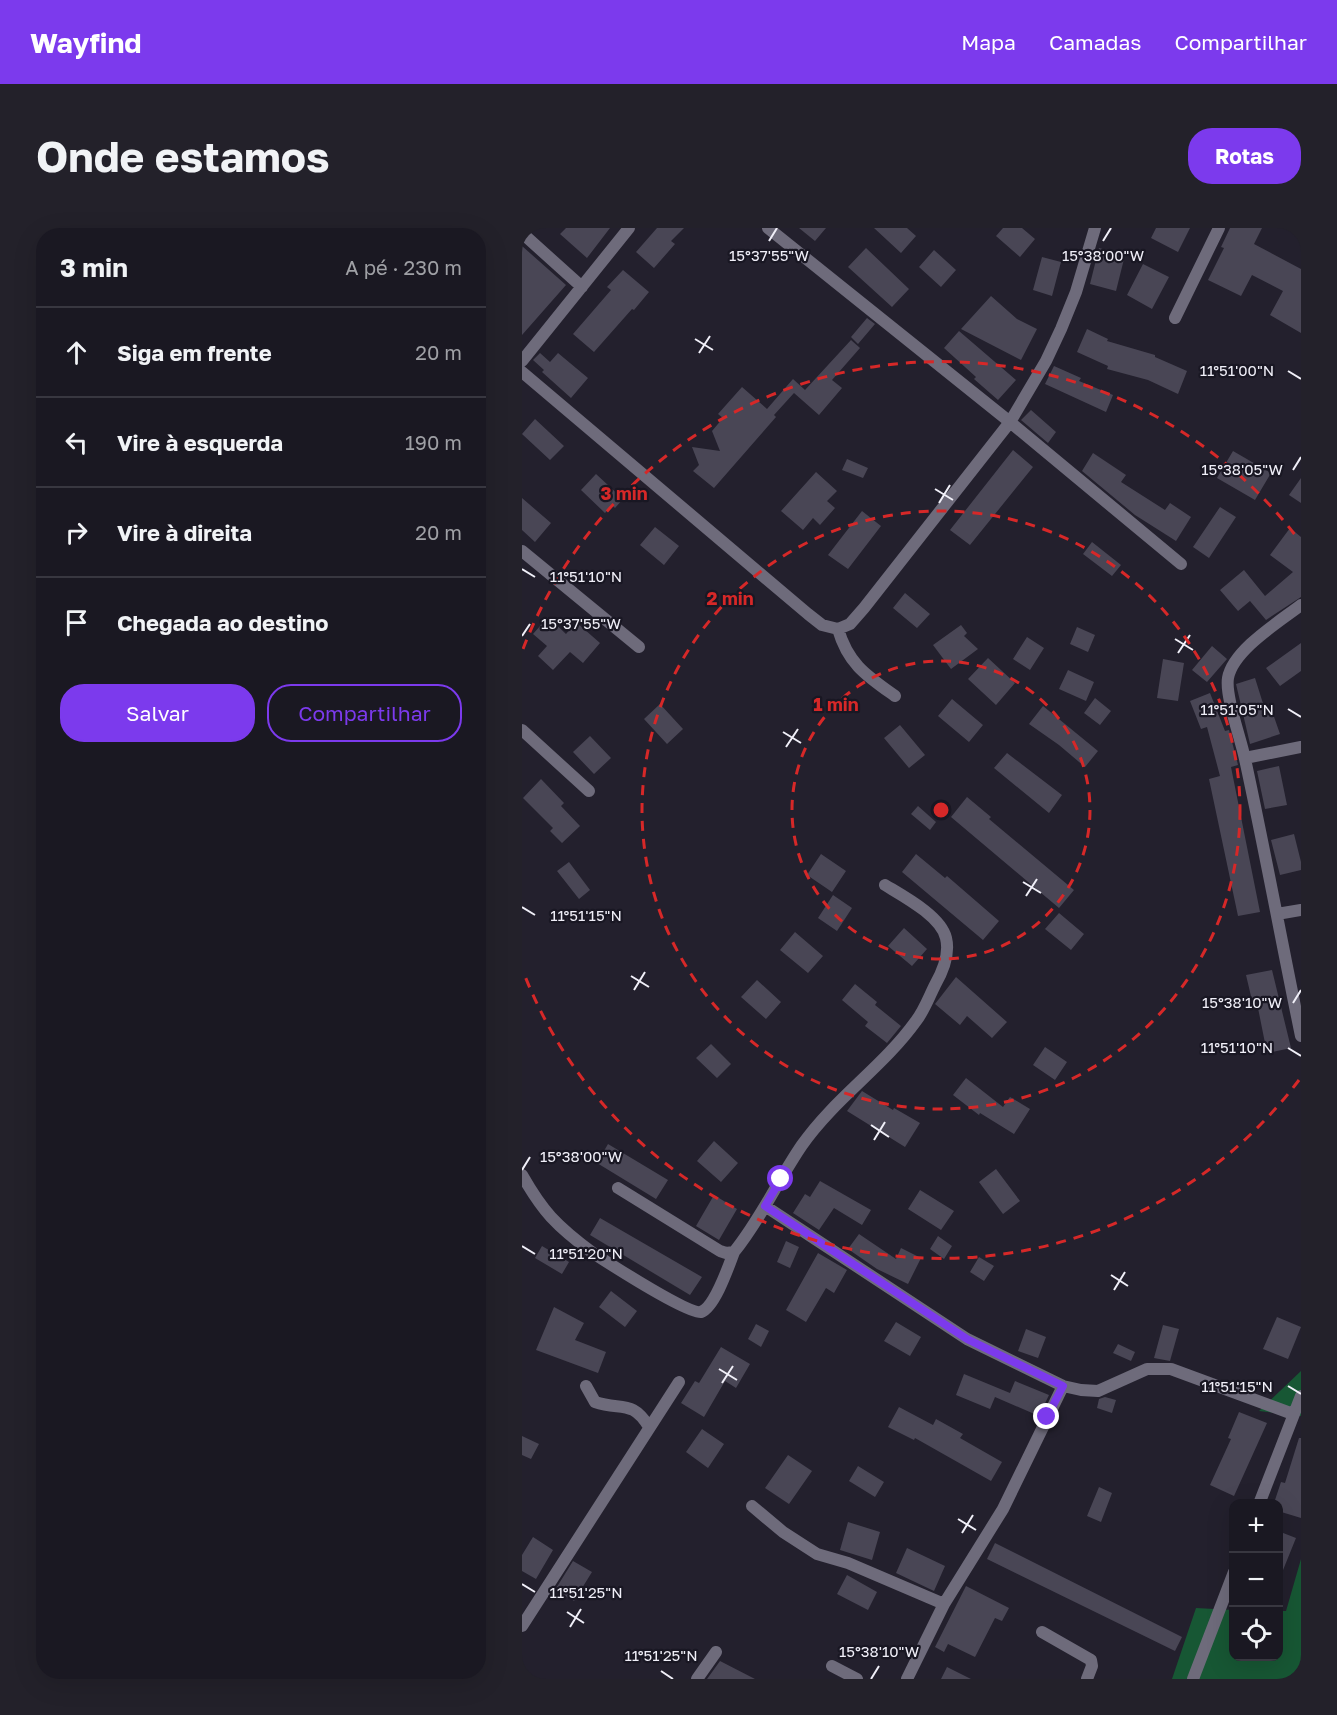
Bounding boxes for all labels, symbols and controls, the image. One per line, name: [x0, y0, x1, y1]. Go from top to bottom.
text: Wayfind: [30, 26, 142, 59]
text: Mapa: [961, 29, 1016, 55]
text: Camadas: [1049, 29, 1141, 55]
text: Compartilhar: [1174, 29, 1307, 55]
button: Rotas: [1188, 128, 1301, 184]
text: Onde estamos: [36, 131, 330, 181]
text: 15°37'55"W: [729, 246, 809, 264]
text: 15°38'00"W: [1062, 246, 1144, 264]
text: 3 min: [60, 252, 128, 283]
text: A pé · 230 m: [345, 255, 462, 279]
icon: ahead: [60, 336, 93, 369]
text: Siga em frente: [117, 339, 272, 366]
text: 20 m: [415, 340, 462, 364]
text: 11°51'00"N: [1200, 361, 1274, 379]
icon: left: [60, 426, 93, 459]
text: Vire à esquerda: [117, 429, 283, 456]
text: 190 m: [405, 430, 462, 454]
text: 15°38'05"W: [1201, 460, 1283, 478]
text: 3 min: [600, 482, 648, 504]
icon: right: [60, 516, 93, 549]
text: Vire à direita: [117, 519, 252, 546]
text: 20 m: [415, 520, 462, 544]
text: 11°51'10"N: [550, 567, 622, 585]
text: 2 min: [706, 587, 754, 609]
icon: arrive: [60, 606, 93, 639]
text: Chegada ao destino: [117, 609, 329, 636]
text: 15°37'55"W: [541, 614, 621, 632]
button: Salvar: [60, 684, 255, 742]
button: Compartilhar: [267, 684, 462, 742]
text: 1 min: [813, 693, 859, 715]
text: 11°51'05"N: [1200, 700, 1274, 718]
centre of rings: [931, 800, 951, 820]
text: 11°51'15"N: [550, 906, 622, 924]
text: 15°38'10"W: [1202, 993, 1282, 1011]
text: 11°51'10"N: [1201, 1038, 1273, 1056]
text: 15°38'00"W: [540, 1147, 622, 1165]
route start: [767, 1165, 793, 1191]
text: 11°51'20"N: [549, 1244, 623, 1262]
text: 11°51'15"N: [1201, 1377, 1273, 1395]
route end: [1033, 1403, 1059, 1429]
map controls: [1229, 1499, 1283, 1661]
button: +: [1229, 1499, 1283, 1553]
button: −: [1229, 1553, 1283, 1607]
text: 11°51'25"N: [549, 1583, 623, 1601]
button: locate: [1229, 1607, 1283, 1661]
text: 15°38'10"W: [839, 1642, 919, 1660]
text: 11°51'25"N: [624, 1646, 698, 1664]

